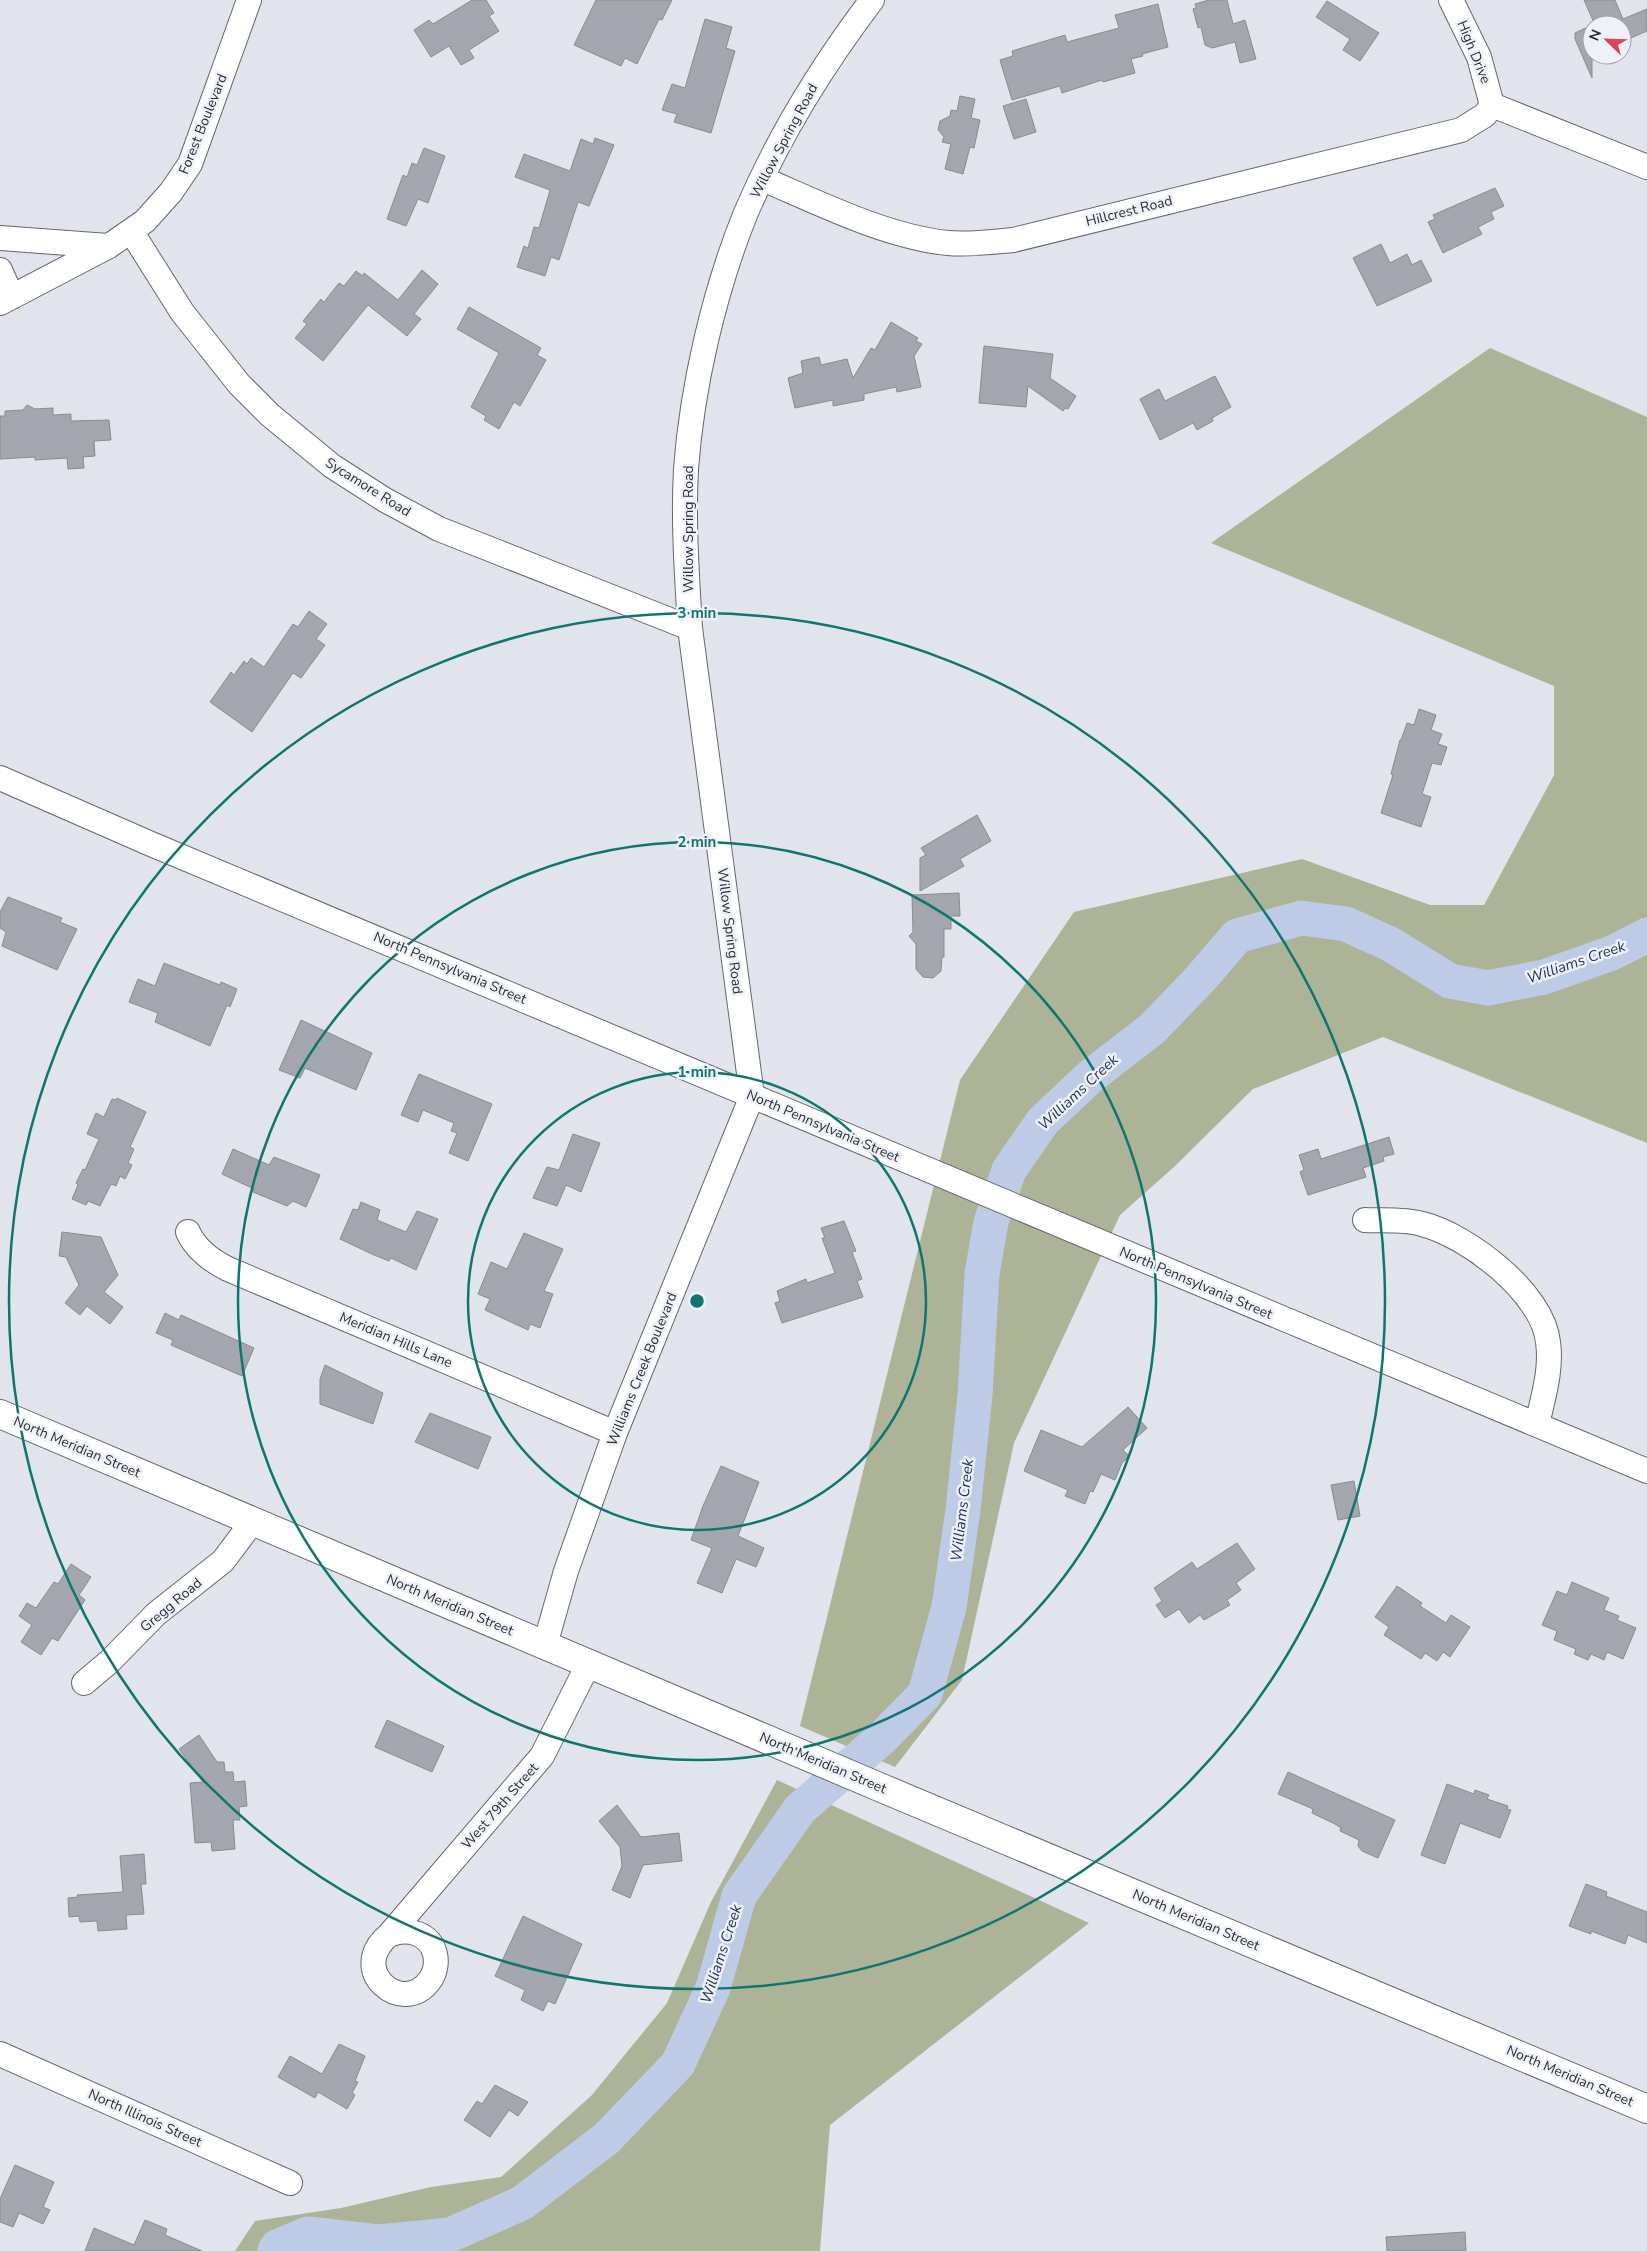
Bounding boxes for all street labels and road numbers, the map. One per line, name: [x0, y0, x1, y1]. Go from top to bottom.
street label: High Drive: [1453, 17, 1495, 87]
street label: Forest Boulevard: [174, 71, 232, 177]
street label: Willow Spring Road: [746, 80, 822, 202]
street label: Hillcrest Road: [1084, 191, 1174, 231]
street label: Sycamore Road: [322, 453, 414, 521]
street label: Willow Spring Road: [679, 465, 698, 593]
street label: Willow Spring Road: [713, 867, 747, 995]
street label: North Pennsylvania Street: [371, 927, 530, 1009]
street label: North Pennsylvania Street: [744, 1085, 903, 1167]
street label: North Pennsylvania Street: [1117, 1242, 1276, 1324]
street label: Williams Creek Boulevard: [602, 1289, 682, 1449]
street label: Meridian Hills Lane: [337, 1308, 455, 1372]
street label: North Meridian Street: [11, 1412, 144, 1482]
street label: North Meridian Street: [384, 1570, 517, 1640]
street label: Gregg Road: [136, 1574, 206, 1636]
street label: North Meridian Street: [757, 1728, 890, 1798]
street label: West 79th Street: [457, 1759, 543, 1853]
street label: North Meridian Street: [1130, 1885, 1263, 1955]
street label: North Meridian Street: [1504, 2041, 1637, 2111]
street label: North Illinois Street: [85, 2084, 205, 2152]

